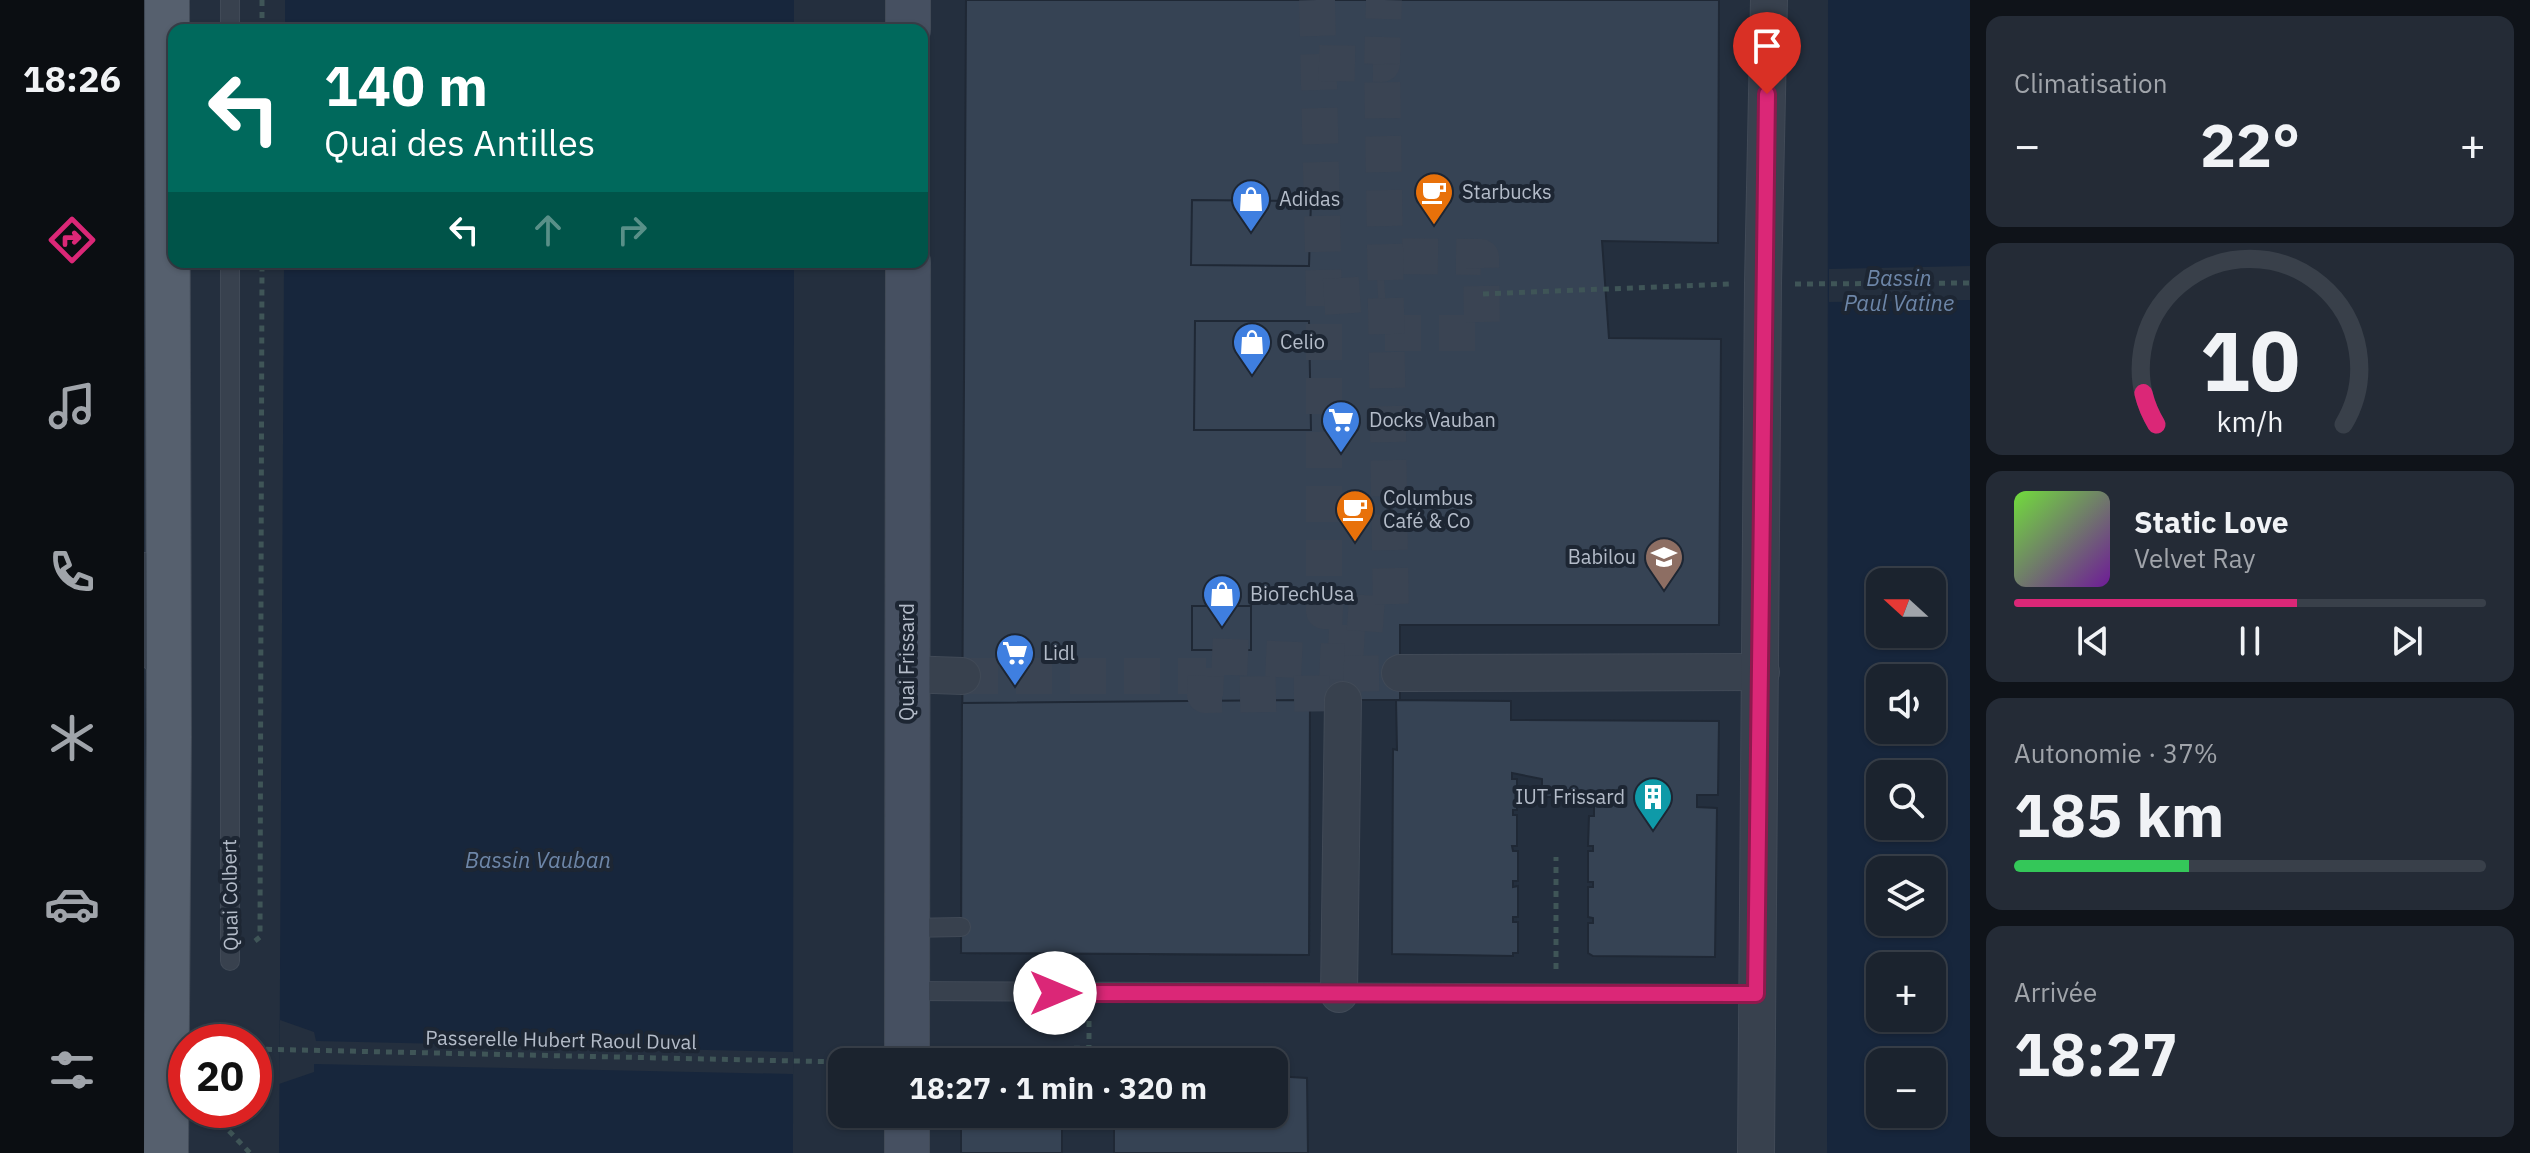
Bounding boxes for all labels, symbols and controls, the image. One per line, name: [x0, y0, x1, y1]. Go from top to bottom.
pin: [1733, 12, 1801, 94]
icon: arrive: [1745, 24, 1789, 68]
text: 140 m: [324, 49, 488, 121]
text: 18:26: [23, 55, 121, 102]
icon: left: [192, 56, 296, 160]
text: Climatisation: [2014, 66, 2167, 100]
text: 22°: [2200, 105, 2300, 184]
text: −: [2014, 116, 2040, 173]
text: +: [2460, 116, 2486, 173]
text: Quai des Antilles: [324, 119, 595, 166]
cafe icon: Starbucks: [1413, 171, 1455, 226]
shop icon: Adidas: [1230, 178, 1272, 233]
place label: Starbucks: [1462, 178, 1552, 205]
place label: Adidas: [1279, 185, 1340, 212]
icon: left: [442, 208, 486, 252]
icon: ahead: [526, 208, 570, 252]
icon: right: [610, 208, 654, 252]
icon: directions: [44, 212, 100, 268]
water label: Bassin Paul Vatine: [1844, 263, 1954, 317]
text: 10: [2200, 306, 2300, 414]
shop icon: Celio: [1231, 321, 1273, 376]
place label: Celio: [1280, 328, 1325, 355]
icon: music: [44, 378, 100, 434]
supermarket icon: Docks Vauban: [1320, 399, 1362, 454]
text: km/h: [2216, 403, 2284, 440]
place label: Docks Vauban: [1369, 406, 1496, 433]
place label: Columbus Café & Co: [1383, 484, 1474, 534]
cafe icon: Columbus Café & Co: [1334, 488, 1376, 543]
text: Static Love: [2134, 502, 2289, 541]
school or university icon: Babilou: [1643, 536, 1685, 591]
text: Velvet Ray: [2134, 541, 2255, 575]
place label: Babilou: [1568, 543, 1636, 570]
icon: phone: [44, 544, 100, 600]
north arrow: [1866, 568, 1946, 648]
map controls: [1866, 568, 1946, 1128]
shop icon: BioTechUsa: [1201, 573, 1243, 628]
place label: BioTechUsa: [1250, 580, 1355, 607]
street label: Quai Frissard: [893, 603, 920, 721]
icon: previous: [2071, 619, 2115, 663]
icon: pause: [2228, 619, 2272, 663]
icon: next: [2385, 619, 2429, 663]
supermarket icon: Lidl: [994, 632, 1036, 687]
place label: Lidl: [1043, 639, 1075, 666]
button: sound: [1866, 664, 1946, 744]
icon: climate: [44, 710, 100, 766]
text: Autonomie · 37%: [2014, 736, 2218, 770]
button: search: [1866, 760, 1946, 840]
text: 185 km: [2014, 775, 2224, 854]
building icon: IUT Frissard: [1632, 776, 1674, 831]
place label: IUT Frissard: [1515, 783, 1625, 810]
street label: Quai Colbert: [215, 839, 244, 951]
water label: Bassin Vauban: [465, 845, 611, 874]
button: layers: [1866, 856, 1946, 936]
icon: car: [44, 876, 100, 932]
position arrow: [1013, 951, 1097, 1035]
button: +: [1866, 952, 1946, 1032]
text: Arrivée: [2014, 975, 2097, 1009]
text: 18:27: [2014, 1014, 2178, 1093]
speed limit sign: 20: [168, 1024, 272, 1128]
street label: Passerelle Hubert Raoul Duval: [425, 1024, 697, 1055]
icon: filters: [44, 1042, 100, 1098]
button: −: [1866, 1048, 1946, 1128]
text: 18:27 · 1 min · 320 m: [909, 1068, 1207, 1107]

